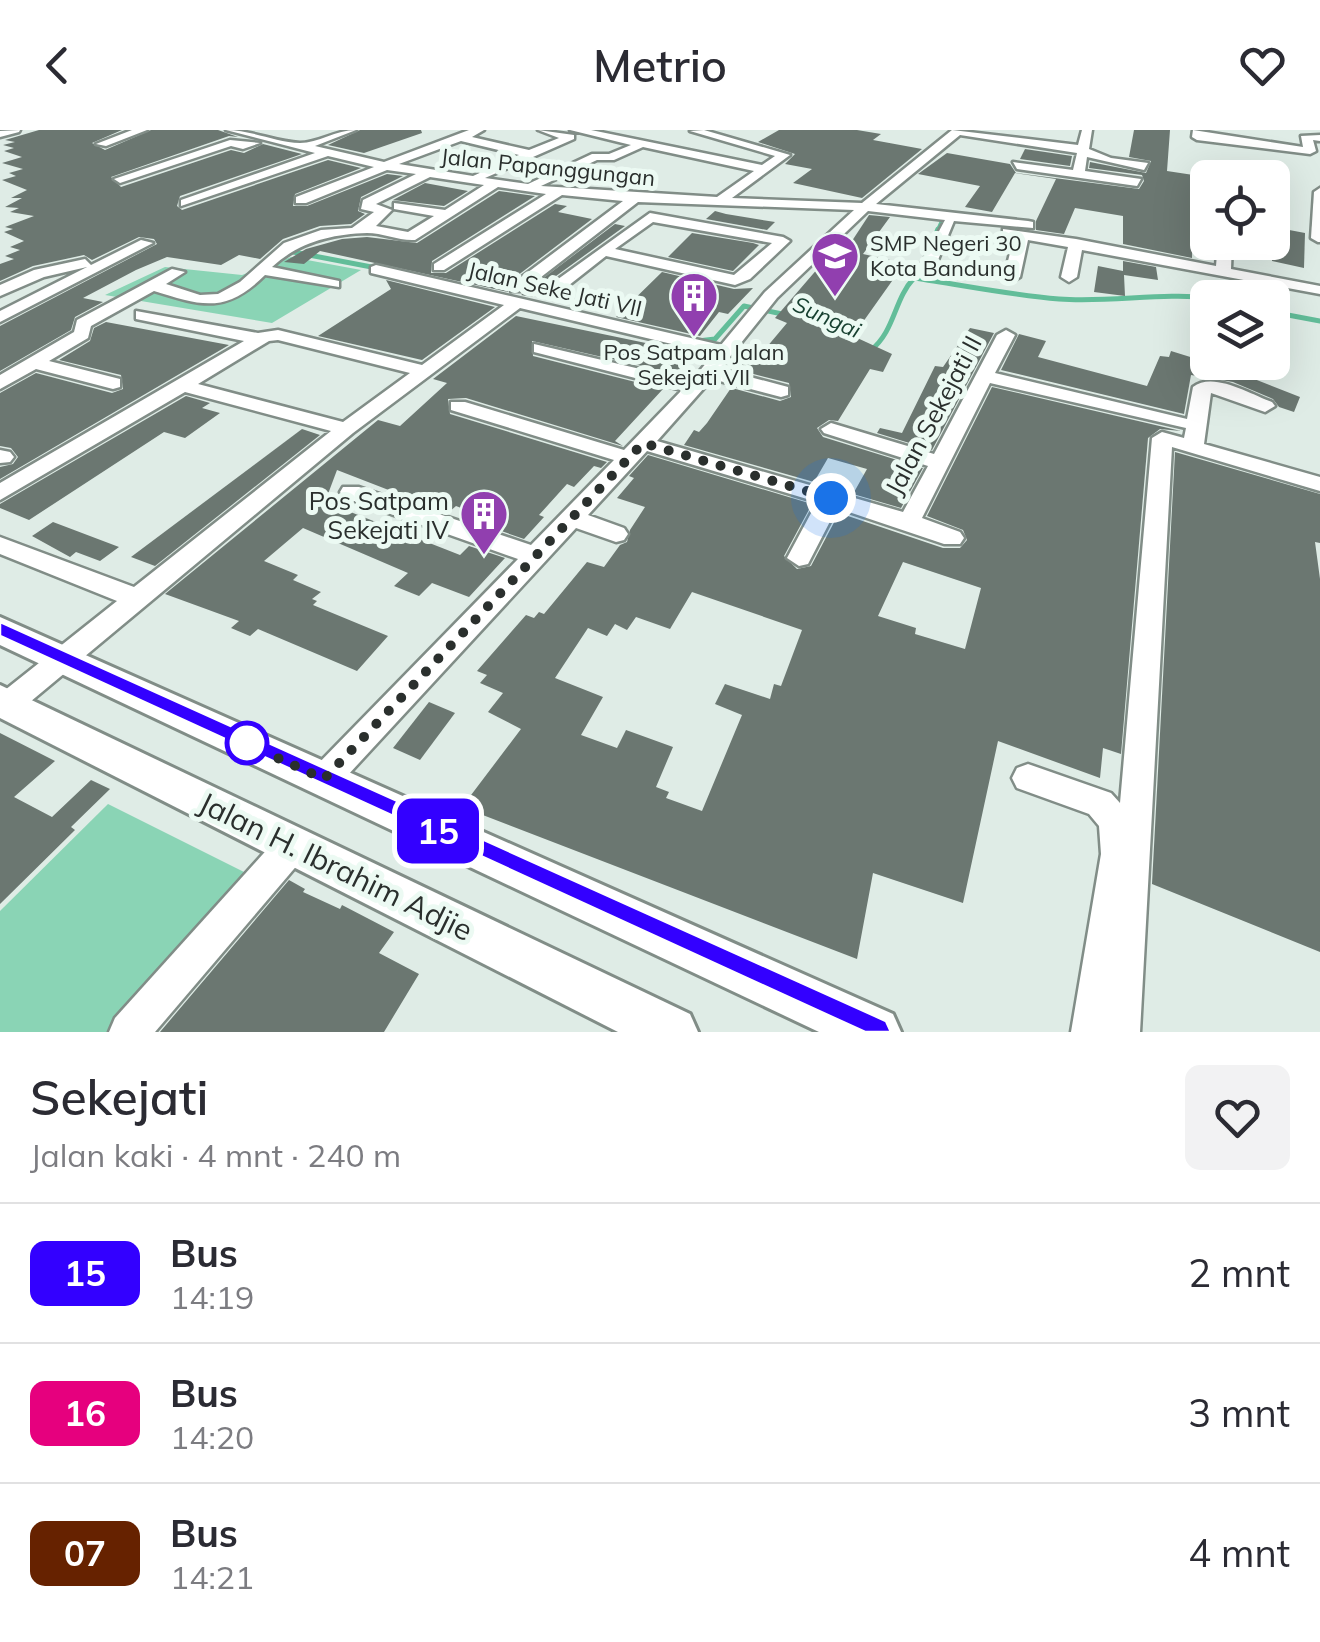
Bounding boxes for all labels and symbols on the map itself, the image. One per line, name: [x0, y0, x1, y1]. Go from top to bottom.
street label: Jalan Papanggungan: [439, 142, 657, 192]
place label: SMP Negeri 30 Kota Bandung: [870, 229, 1022, 282]
school or university icon: SMP Negeri 30 Kota Bandung: [809, 230, 861, 298]
street label: Jalan Seke Jati VII: [465, 255, 645, 323]
building icon: Pos Satpam Jalan Sekejati VII: [668, 270, 720, 338]
water label: Sungai: [789, 290, 866, 345]
street label: Jalan Sekejati II: [878, 330, 988, 500]
place label: Pos Satpam Jalan Sekejati VII: [604, 338, 784, 391]
your location: [806, 473, 856, 523]
place label: Pos Satpam Sekejati IV: [309, 485, 450, 545]
building icon: Pos Satpam Sekejati IV: [458, 488, 510, 556]
unlabelled marker: [226, 722, 268, 764]
street label: Jalan H. Ibrahim Adjie: [193, 783, 479, 949]
line badge: 15: [393, 798, 483, 864]

